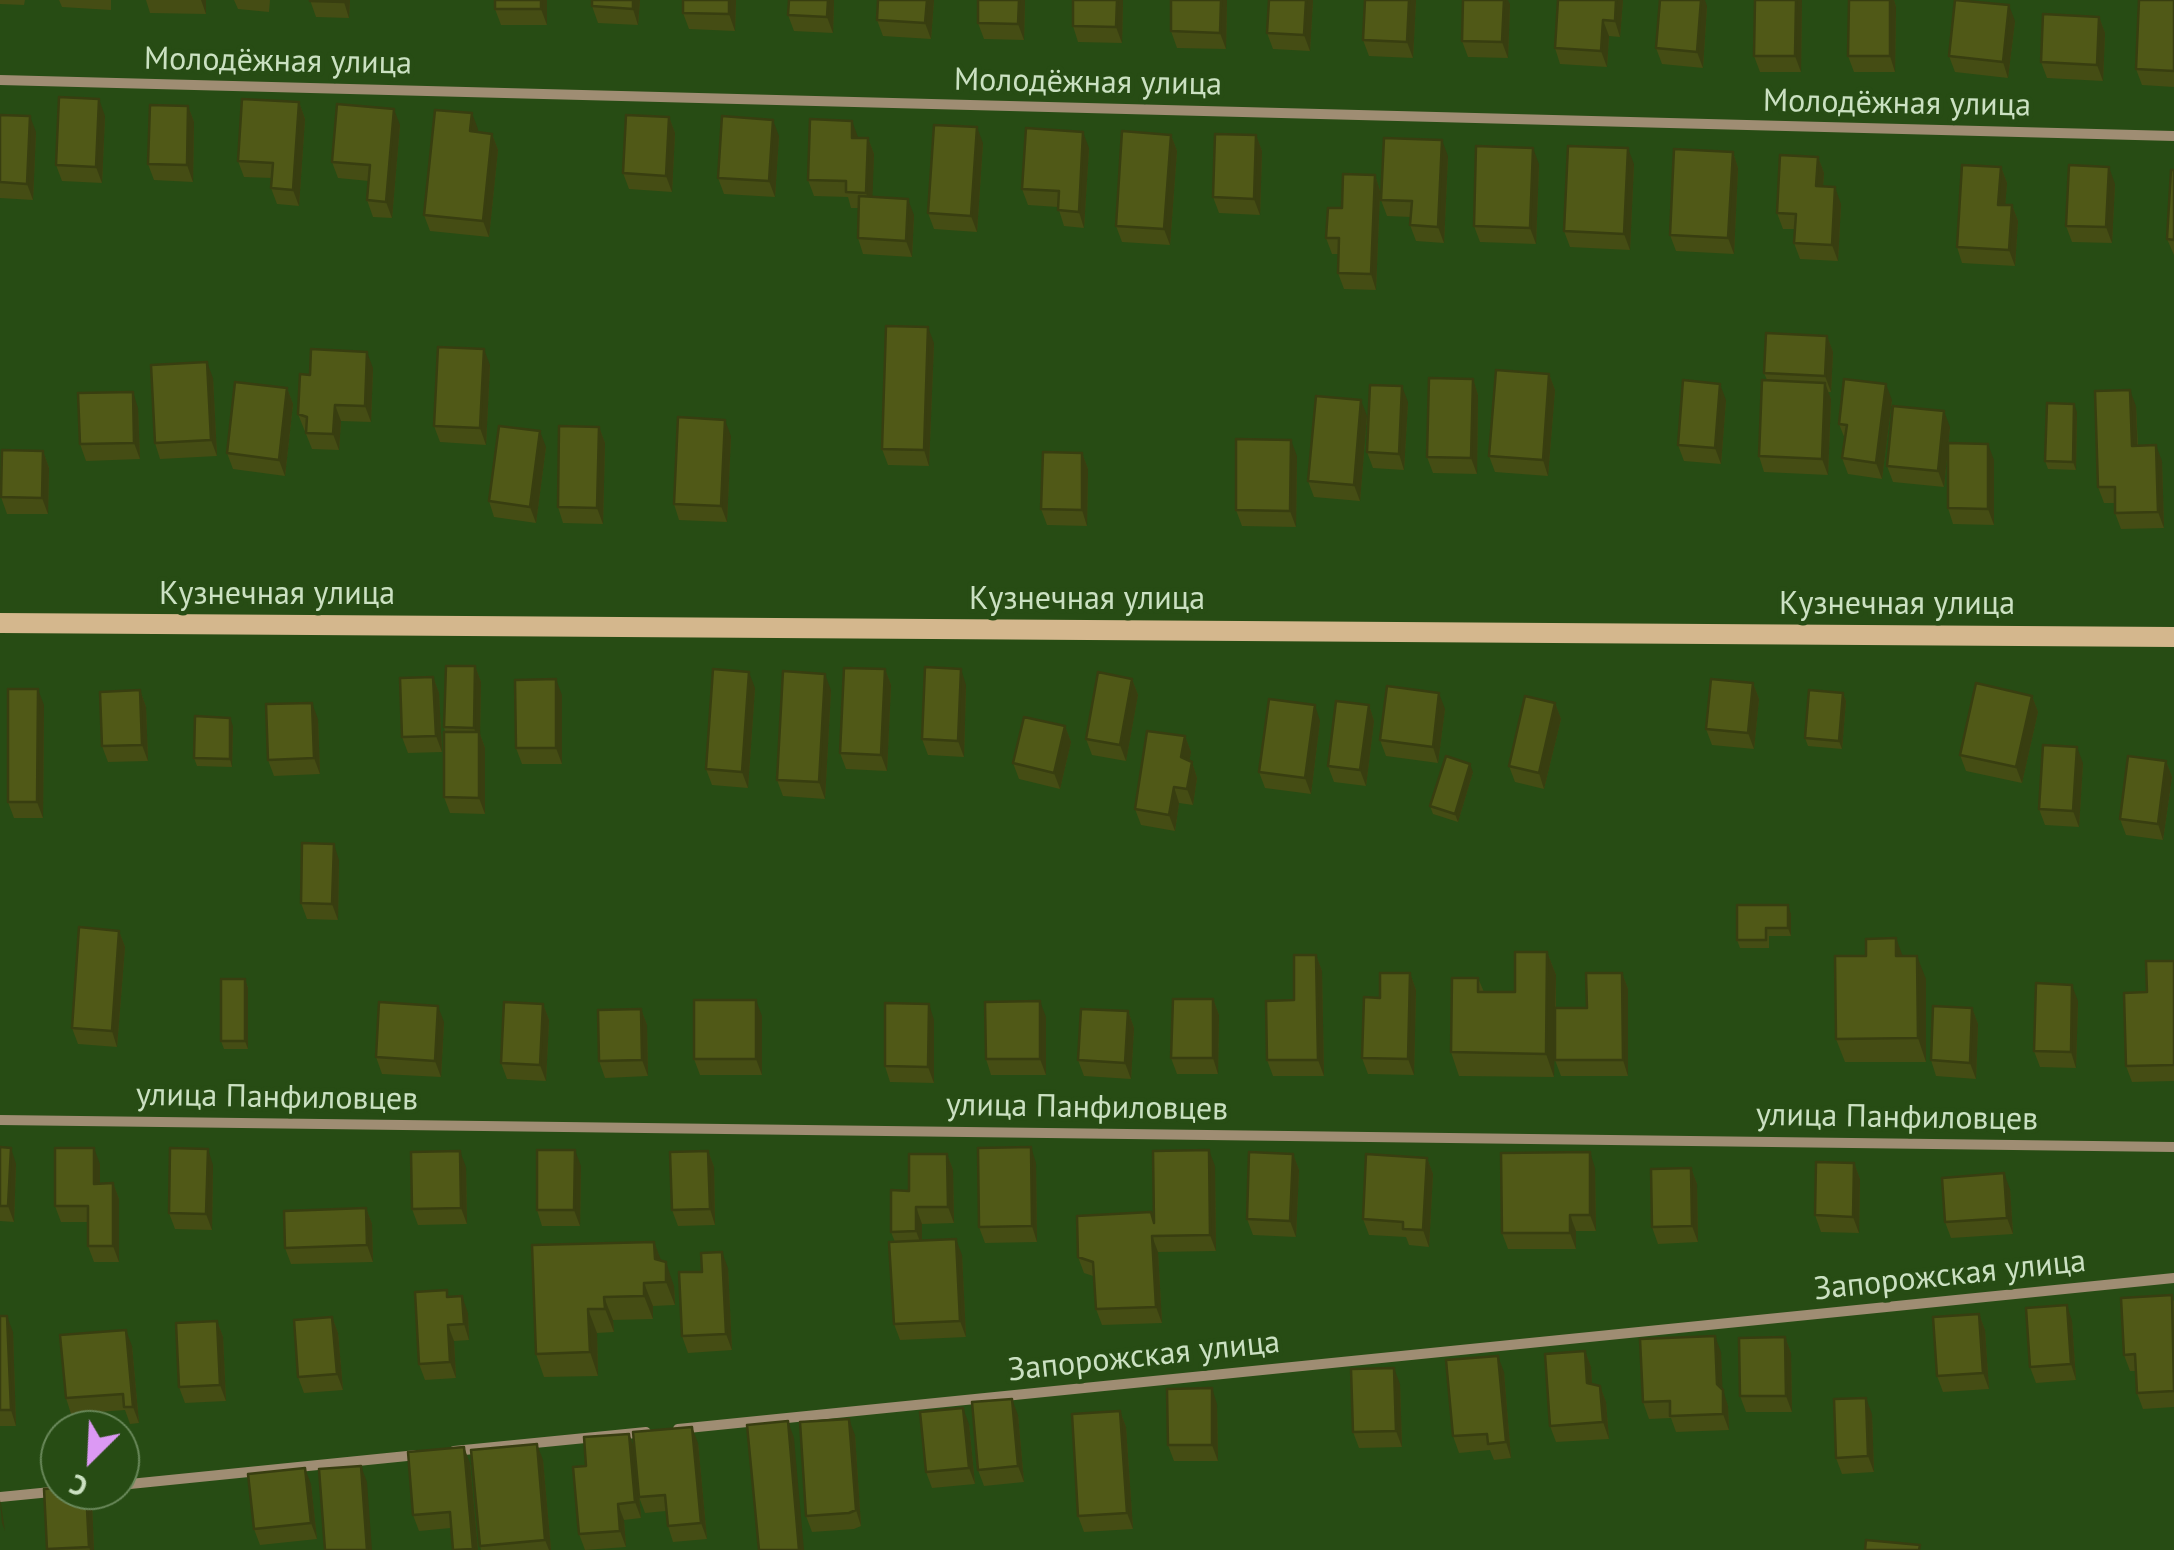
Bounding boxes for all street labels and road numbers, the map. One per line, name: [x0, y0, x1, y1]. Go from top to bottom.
street label: Молодёжная улица: [144, 40, 412, 84]
street label: Молодёжная улица: [954, 61, 1222, 105]
street label: Молодёжная улица: [1763, 82, 2031, 126]
street label: Кузнечная улица: [159, 576, 395, 614]
street label: Кузнечная улица: [969, 581, 1205, 619]
street label: Кузнечная улица: [1779, 586, 2015, 624]
street label: улица Панфиловцев: [135, 1076, 419, 1120]
street label: улица Панфиловцев: [945, 1086, 1229, 1130]
street label: улица Панфиловцев: [1755, 1096, 2039, 1140]
street label: Запорожская улица: [1812, 1243, 2088, 1309]
street label: Запорожская улица: [1006, 1324, 1282, 1390]

